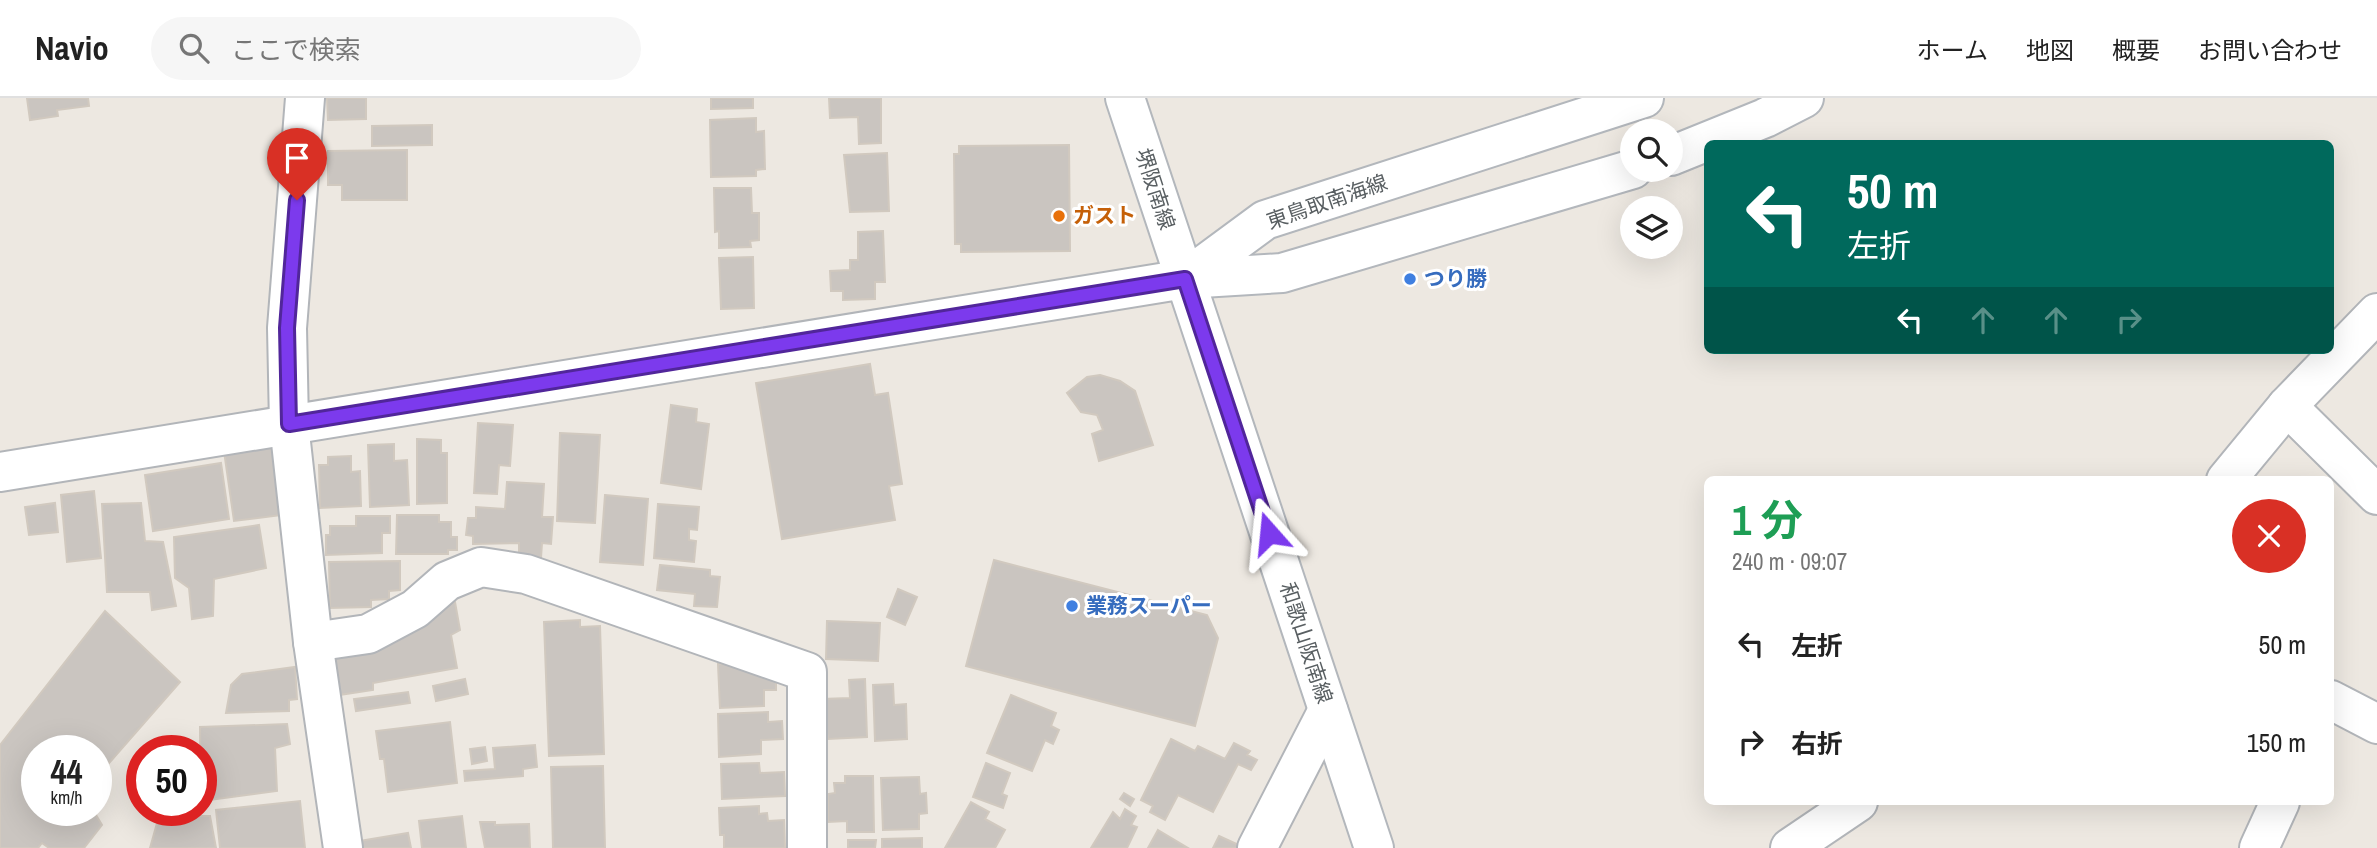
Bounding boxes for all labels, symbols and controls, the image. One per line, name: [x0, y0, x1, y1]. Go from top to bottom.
search box: [151, 17, 641, 80]
text: Navio: [35, 26, 109, 70]
icon: search: [175, 29, 213, 67]
text: ここで検索: [231, 32, 361, 67]
text: ホーム: [1917, 34, 1988, 66]
text: 地図: [2026, 34, 2074, 66]
text: 概要: [2112, 34, 2160, 66]
text: お問い合わせ: [2198, 34, 2342, 66]
map controls: [1620, 119, 1683, 259]
button: search: [1620, 119, 1683, 182]
pin: [267, 128, 327, 200]
icon: arrive: [278, 139, 316, 177]
street label: 堺阪南線: [1129, 144, 1182, 233]
text: 50 m: [1847, 157, 1939, 223]
street label: 東鳥取南海線: [1263, 167, 1391, 236]
icon: left: [1732, 168, 1823, 259]
button: layers: [1620, 196, 1683, 259]
place label: ガスト: [1073, 201, 1136, 230]
marker: ガスト: [1051, 208, 1067, 224]
text: 左折: [1847, 224, 1911, 267]
place label: つり勝: [1424, 264, 1487, 293]
marker: つり勝: [1402, 271, 1418, 287]
icon: left: [1891, 301, 1929, 339]
icon: ahead: [1964, 301, 2002, 339]
icon: ahead: [2037, 301, 2075, 339]
icon: right: [2110, 301, 2148, 339]
text: 1 分: [1732, 492, 1803, 548]
position arrow: [1232, 496, 1306, 570]
button: close: [2232, 499, 2306, 573]
text: 240 m · 09:07: [1732, 546, 1847, 577]
street label: 和歌山阪南線: [1273, 578, 1340, 707]
place label: 業務スーパー: [1086, 591, 1212, 620]
marker: 業務スーパー: [1064, 598, 1080, 614]
icon: left: [1732, 625, 1770, 663]
text: 50 m: [2259, 627, 2306, 662]
text: 左折: [1791, 628, 1843, 663]
icon: right: [1732, 723, 1770, 761]
text: 150 m: [2247, 725, 2306, 760]
text: 右折: [1791, 726, 1843, 761]
speed limit sign: 50: [126, 735, 217, 826]
text: 44: [51, 748, 82, 795]
text: km/h: [51, 785, 83, 810]

